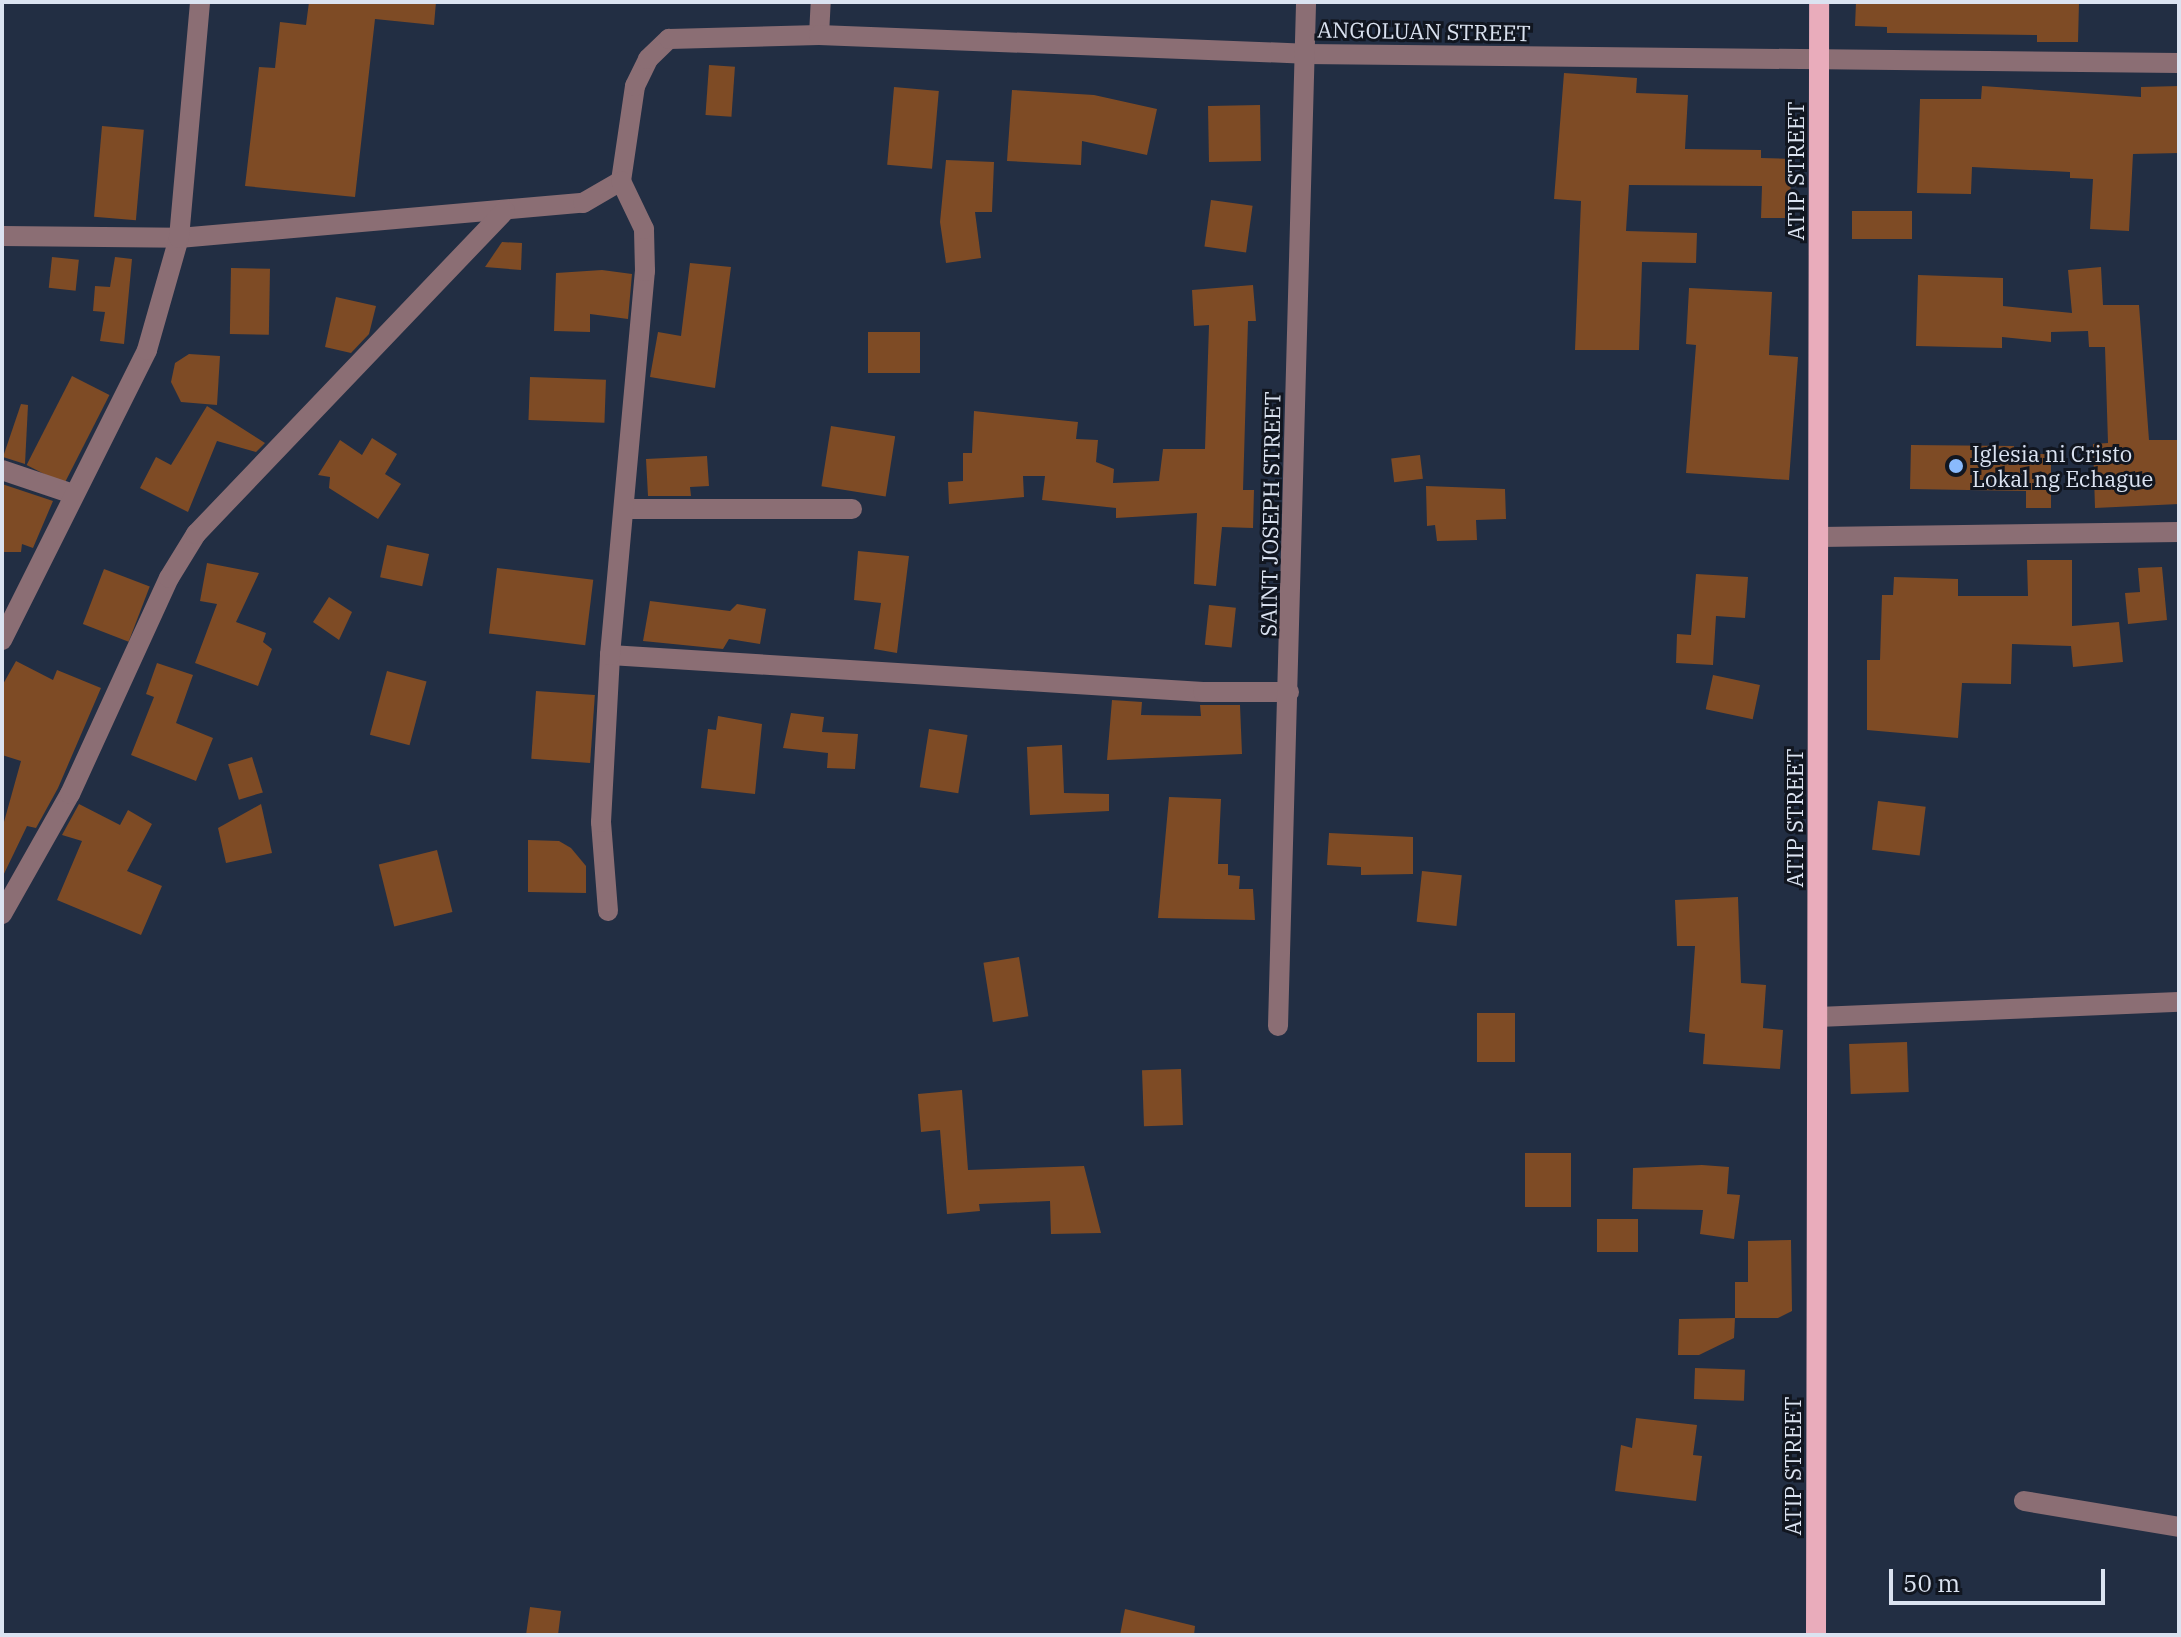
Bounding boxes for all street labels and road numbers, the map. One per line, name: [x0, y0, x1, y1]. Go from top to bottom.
street label: ANGOLUAN STREET: [1317, 16, 1531, 46]
street label: ATIP STREET: [1783, 101, 1809, 241]
street label: SAINT JOSEPH STREET: [1255, 391, 1285, 637]
street label: ATIP STREET: [1782, 748, 1808, 888]
street label: ATIP STREET: [1780, 1396, 1806, 1536]

